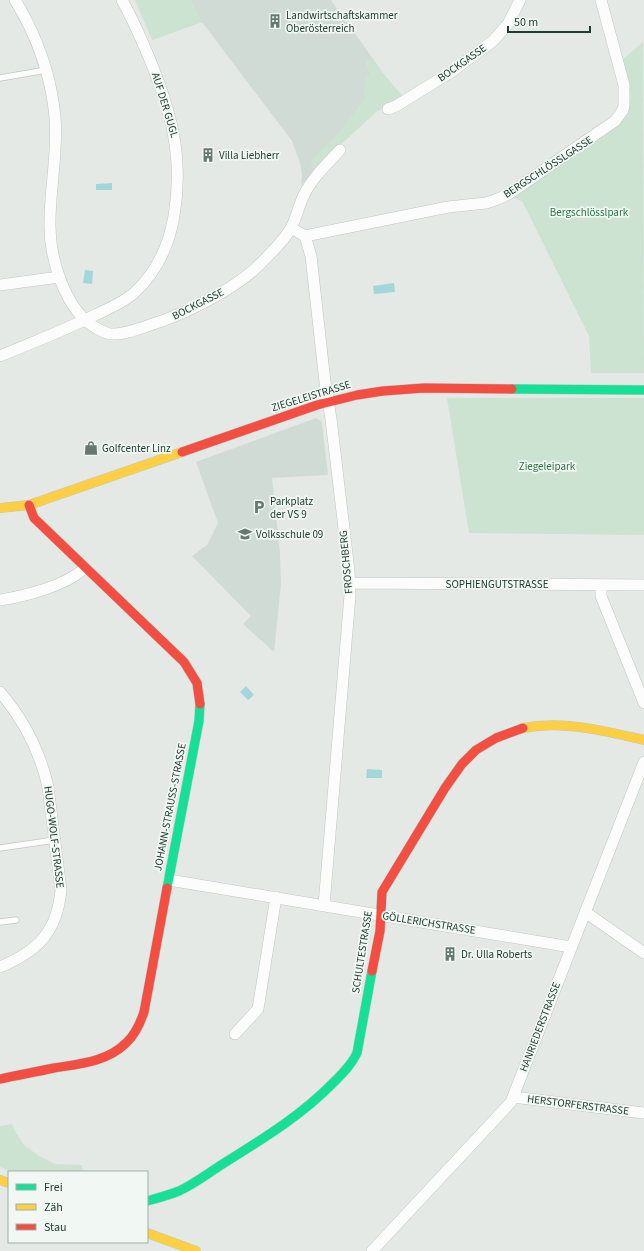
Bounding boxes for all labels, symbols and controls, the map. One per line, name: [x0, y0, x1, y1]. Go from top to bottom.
place label: Landwirtschaftskammer Oberösterreich: [286, 8, 398, 36]
scale bar: [508, 8, 590, 34]
building icon: Landwirtschaftskammer Oberösterreich: [267, 13, 283, 29]
text: 50 m: [514, 14, 538, 31]
street label: BOCKGASSE: [435, 41, 490, 85]
street label: AUF DER GUGL: [148, 70, 182, 140]
street label: BERGSCHLÖSSLGASSE: [500, 132, 596, 202]
building icon: Villa Liebherr: [200, 147, 216, 163]
place label: Villa Liebherr: [219, 148, 280, 163]
park label: Bergschlösslpark: [550, 205, 629, 220]
street label: BOCKGASSE: [170, 284, 227, 323]
street label: ZIEGELEISTRASSE: [269, 377, 353, 415]
shop icon: Golfcenter Linz: [83, 440, 99, 456]
place label: Golfcenter Linz: [102, 441, 171, 456]
park label: Ziegeleipark: [519, 459, 576, 474]
place label: Parkplatz der VS 9: [270, 494, 314, 522]
parking icon: Parkplatz der VS 9: [251, 499, 267, 515]
school or university icon: Volksschule 09: [237, 526, 253, 542]
place label: Volksschule 09: [256, 527, 323, 542]
street label: FROSCHBERG: [336, 529, 356, 594]
street label: SOPHIENGUTSTRASSE: [446, 577, 549, 592]
street label: JOHANN-STRAUSS-STRASSE: [150, 742, 190, 872]
street label: HUGO-WOLF-STRASSE: [40, 785, 68, 889]
street label: GÖLLERICHSTRASSE: [381, 908, 477, 938]
street label: SCHULTESTRASSE: [348, 910, 376, 994]
building icon: Dr. Ulla Roberts: [442, 946, 458, 962]
place label: Dr. Ulla Roberts: [461, 947, 532, 962]
street label: HANRIEDERSTRASSE: [516, 980, 564, 1074]
street label: HERSTORFERSTRASSE: [526, 1091, 630, 1119]
legend: [8, 1171, 148, 1243]
text: Frei: [44, 1179, 63, 1196]
text: Zäh: [44, 1199, 63, 1216]
text: Stau: [44, 1219, 67, 1236]

